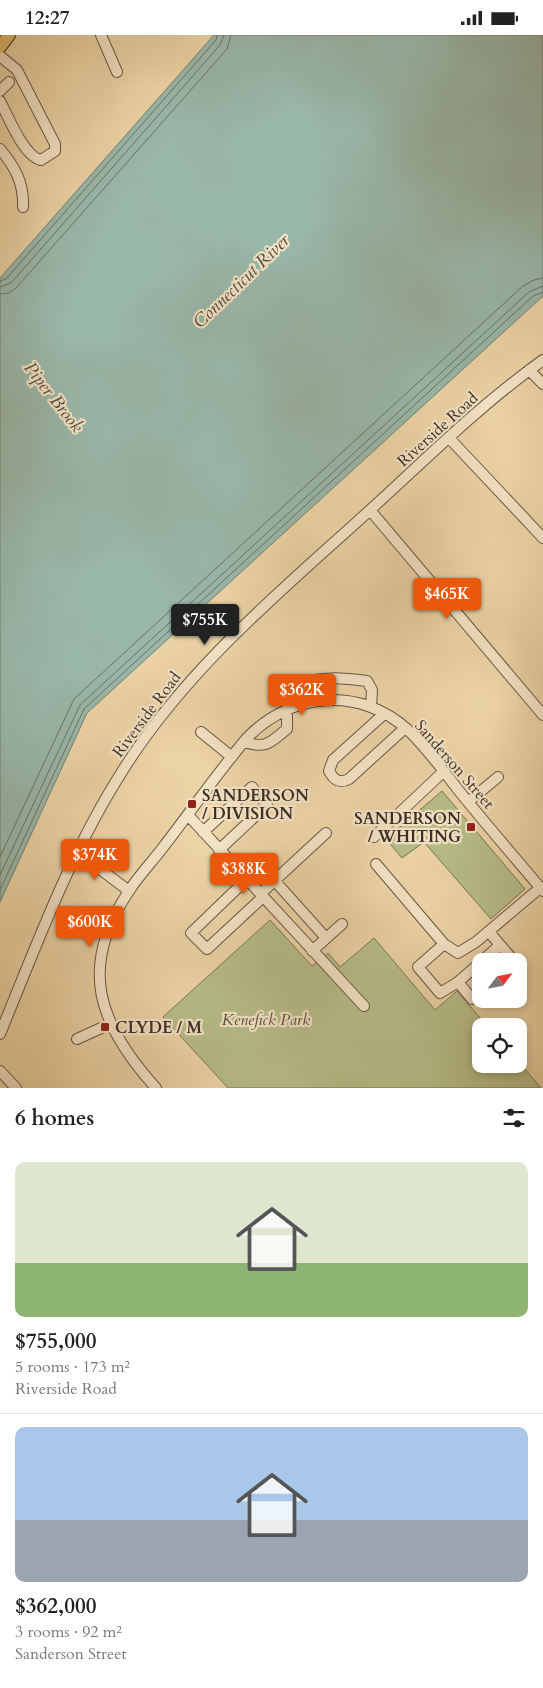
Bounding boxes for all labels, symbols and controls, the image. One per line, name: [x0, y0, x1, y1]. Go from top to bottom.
text: 12:27: [25, 5, 69, 31]
water label: Connecticut River: [187, 228, 296, 334]
water label: Piper Brook: [18, 357, 89, 438]
street label: Riverside Road: [392, 387, 483, 472]
pin: $465K: [412, 577, 482, 620]
text: $465K: [424, 583, 470, 605]
pin: $755K: [170, 603, 240, 646]
text: $755K: [182, 609, 228, 631]
street label: Riverside Road: [107, 667, 187, 762]
pin: $362K: [267, 673, 337, 716]
text: $362K: [279, 679, 325, 701]
street label: Sanderson Street: [409, 715, 499, 814]
place label: SANDERSON / DIVISION: [202, 785, 309, 825]
marker: SANDERSON / DIVISION: [186, 798, 198, 810]
place label: SANDERSON / WHITING: [354, 808, 461, 848]
marker: SANDERSON / WHITING: [465, 821, 477, 833]
pin: $374K: [60, 839, 130, 881]
text: $374K: [72, 844, 118, 866]
pin: $388K: [209, 853, 279, 895]
text: $388K: [221, 858, 267, 880]
pin: $600K: [55, 905, 125, 948]
text: $600K: [67, 911, 113, 933]
north arrow: [472, 953, 528, 1007]
map controls: [472, 953, 527, 1073]
park label: Kenefick Park: [222, 1009, 310, 1031]
place label: CLYDE / M: [115, 1017, 203, 1039]
button: locate: [472, 1018, 527, 1073]
marker: CLYDE / M: [99, 1021, 111, 1033]
text: 6 homes: [15, 1104, 94, 1133]
icon: filters: [500, 1104, 528, 1132]
icon: home: [227, 1194, 317, 1284]
text: $755,000: [15, 1327, 96, 1356]
text: 5 rooms · 173 m²: [15, 1356, 130, 1378]
text: Riverside Road: [15, 1378, 117, 1400]
icon: home: [227, 1460, 317, 1550]
text: $362,000: [15, 1592, 96, 1621]
text: 3 rooms · 92 m²: [15, 1621, 122, 1643]
text: Sanderson Street: [15, 1643, 127, 1665]

